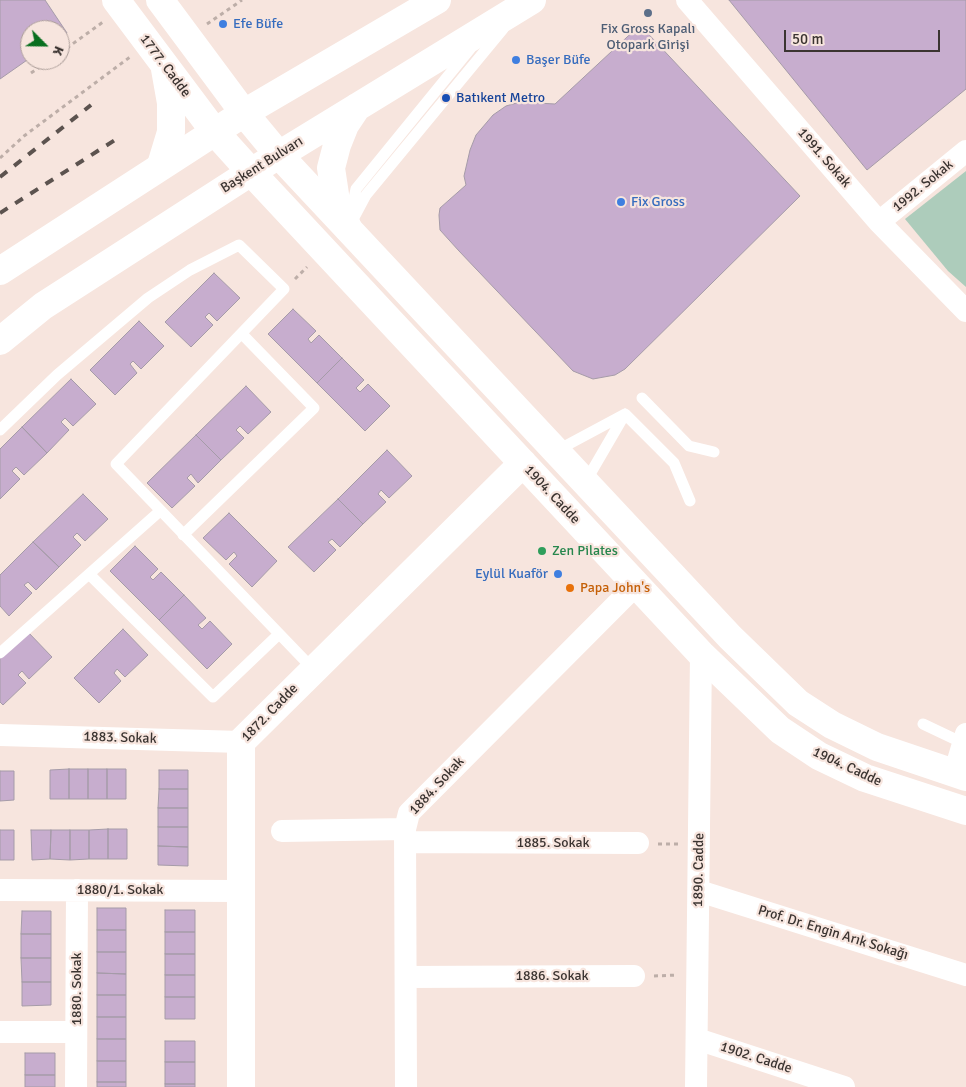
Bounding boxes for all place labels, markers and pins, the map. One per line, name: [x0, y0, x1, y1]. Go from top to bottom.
marker: Fix Gross Kapalı Otopark Girişi: [642, 7, 654, 19]
place label: Efe Büfe: [233, 16, 283, 32]
marker: Efe Büfe: [217, 18, 229, 30]
place label: Fix Gross Kapalı Otopark Girişi: [601, 21, 695, 54]
place label: Başer Büfe: [526, 52, 591, 68]
marker: Başer Büfe: [510, 54, 522, 66]
place label: Batıkent Metro: [456, 90, 545, 106]
marker: Batıkent Metro: [440, 92, 452, 104]
place label: Fix Gross: [631, 194, 685, 210]
marker: Fix Gross: [615, 196, 627, 208]
place label: Zen Pilates: [552, 543, 618, 559]
marker: Zen Pilates: [536, 545, 548, 557]
place label: Eylül Kuaför: [475, 566, 548, 582]
marker: Eylül Kuaför: [552, 568, 564, 580]
place label: Papa John's: [580, 580, 650, 596]
marker: Papa John's: [564, 582, 576, 594]

